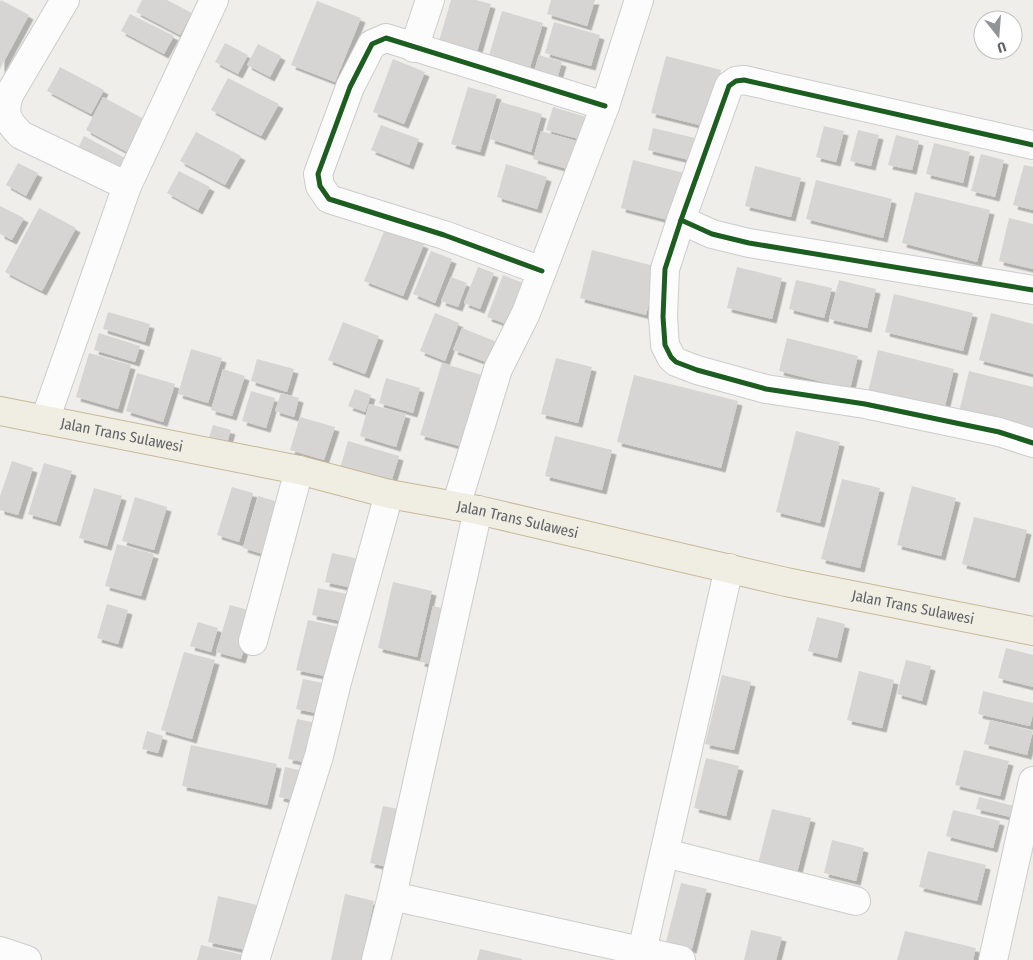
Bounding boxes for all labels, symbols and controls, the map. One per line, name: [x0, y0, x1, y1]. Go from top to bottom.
north arrow: [973, 10, 1023, 60]
text: U: [995, 38, 1008, 56]
street label: Jalan Trans Sulawesi: [59, 414, 184, 456]
street label: Jalan Trans Sulawesi: [455, 497, 580, 542]
street label: Jalan Trans Sulawesi: [850, 586, 976, 628]

